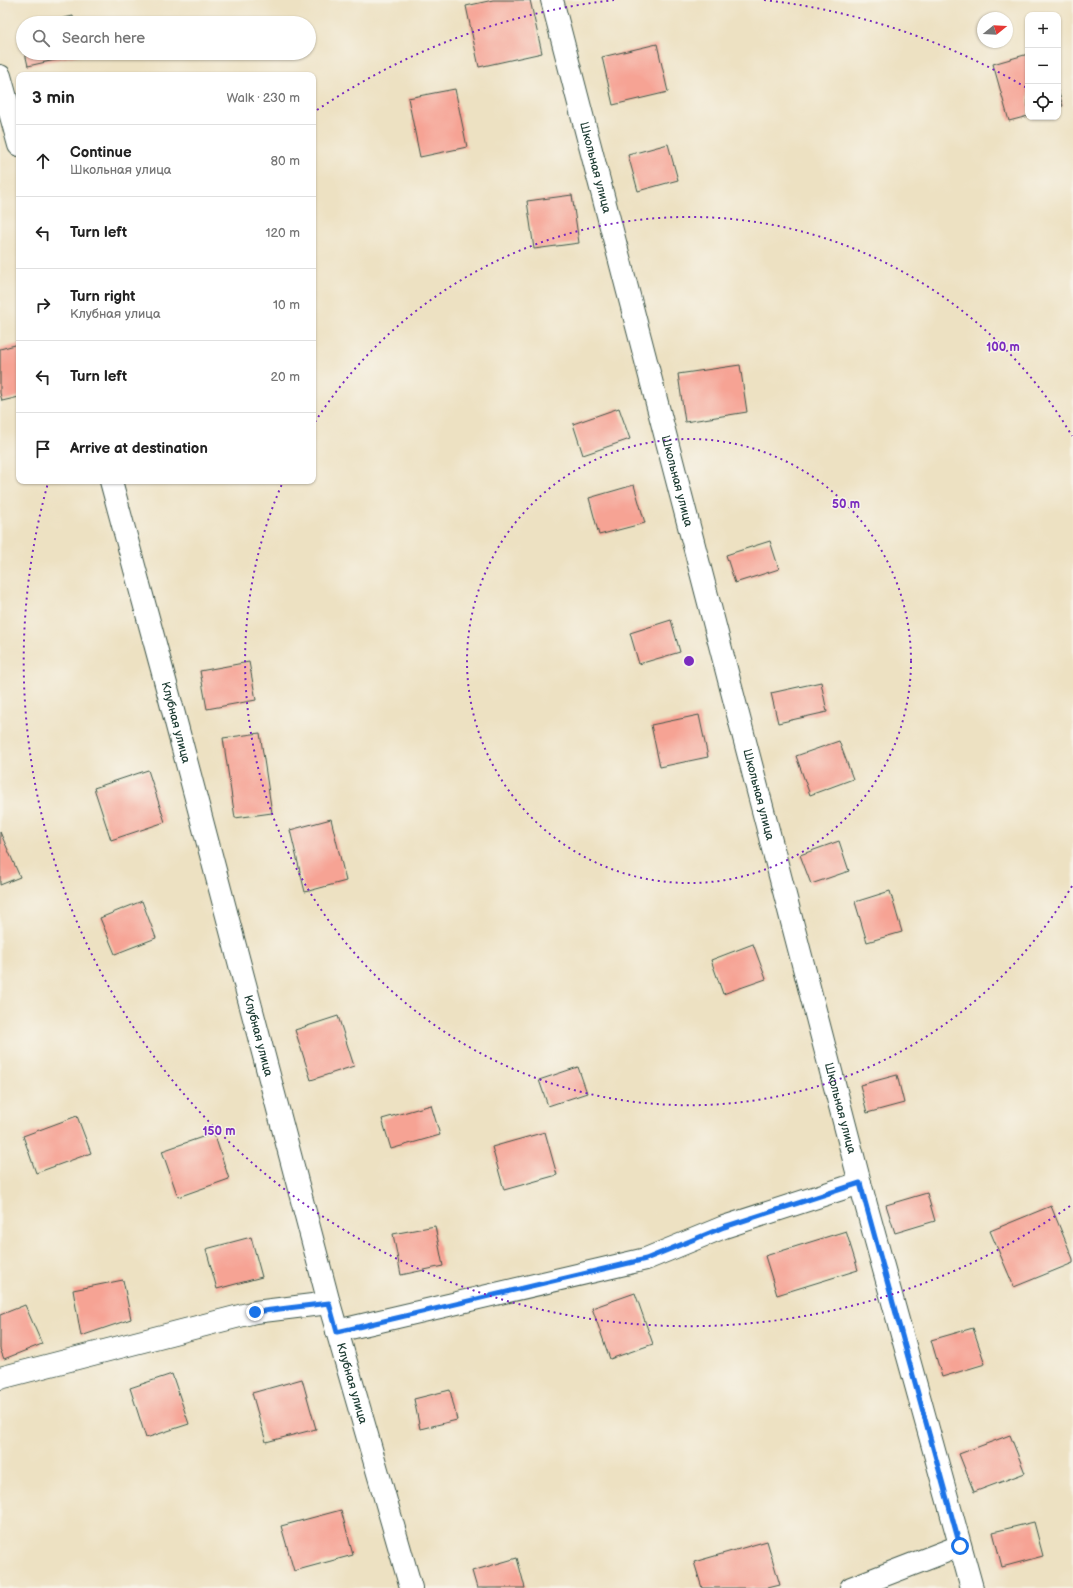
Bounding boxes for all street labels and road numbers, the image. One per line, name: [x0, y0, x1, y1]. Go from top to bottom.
street label: Школьная улица: [577, 120, 615, 215]
street label: Школьная улица: [658, 434, 696, 528]
street label: Клубная улица: [158, 680, 194, 765]
street label: Школьная улица: [740, 747, 778, 842]
street label: Клубная улица: [241, 993, 277, 1078]
street label: Школьная улица: [821, 1061, 860, 1155]
street label: Клубная улица: [333, 1341, 371, 1426]

